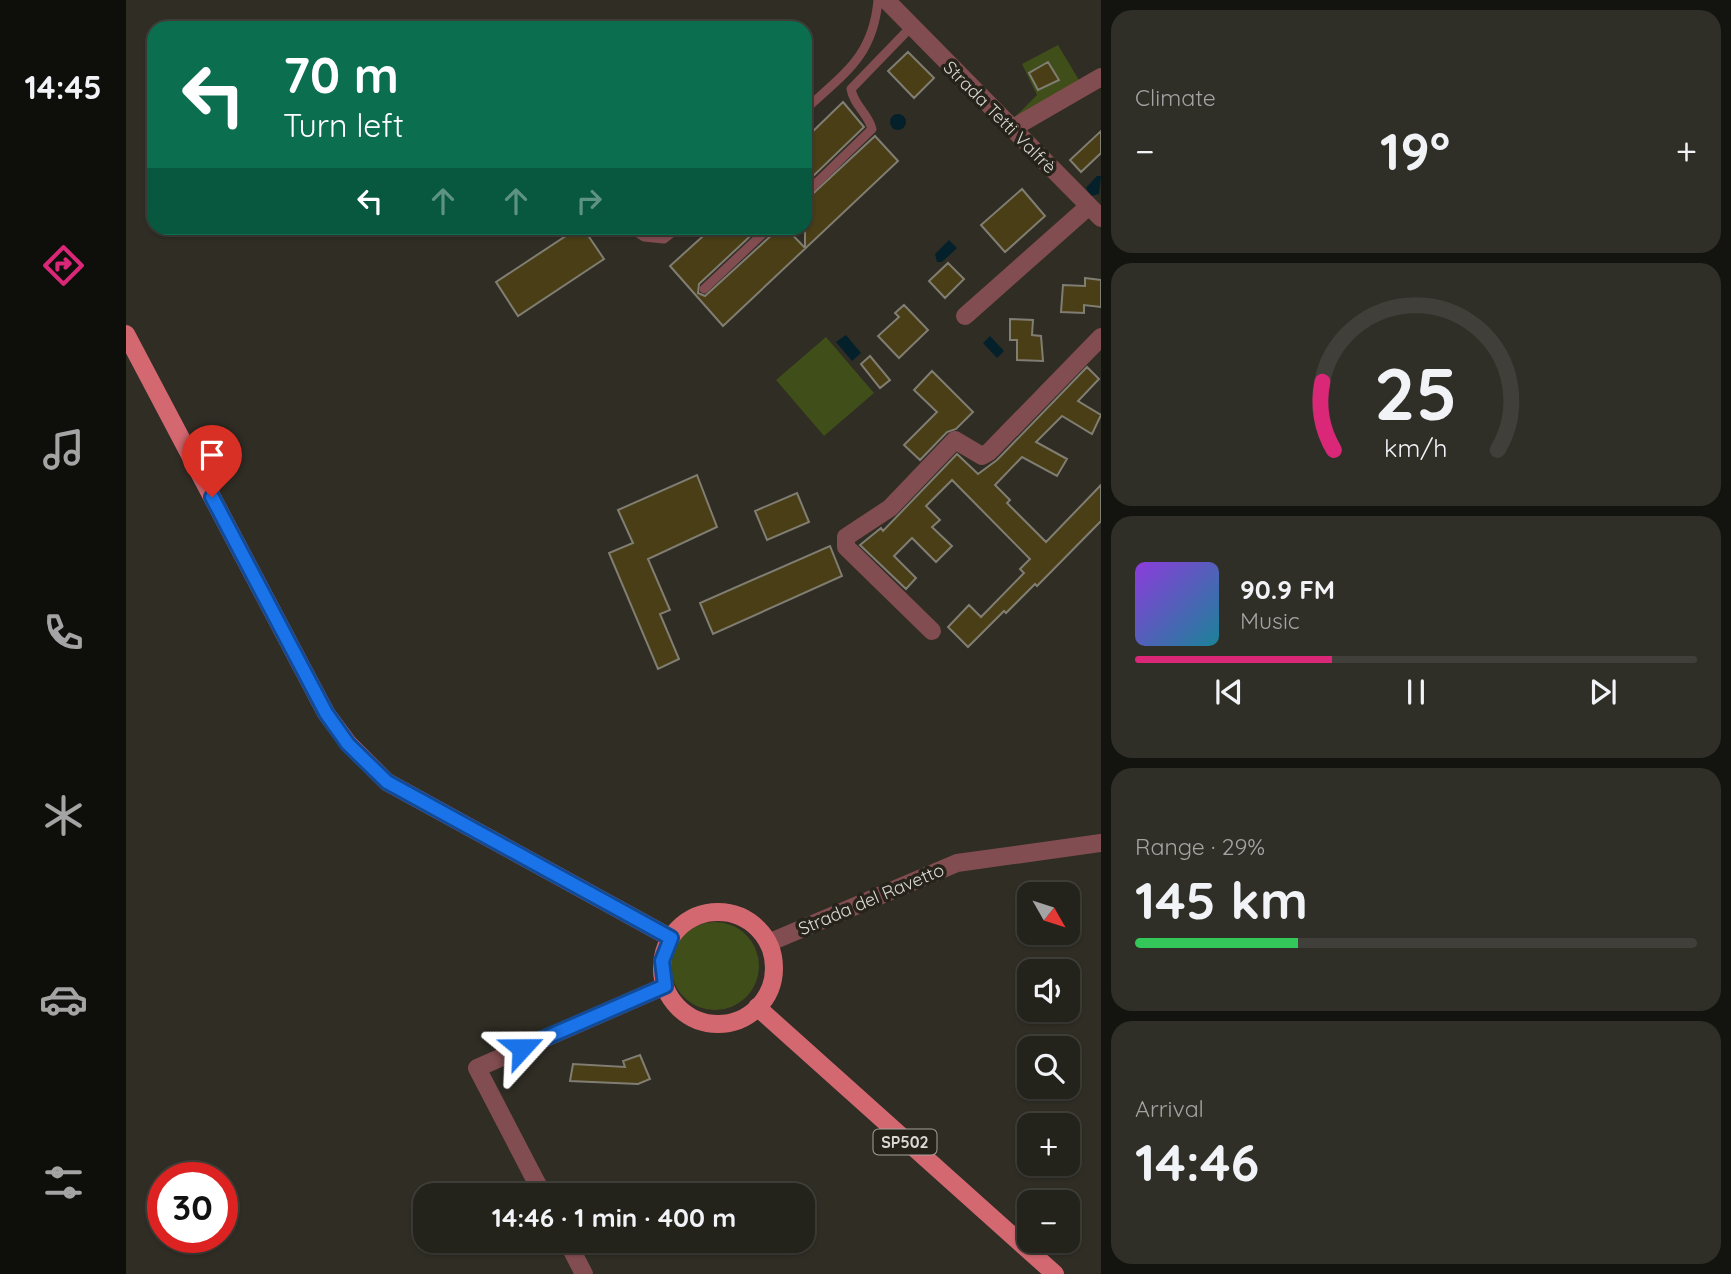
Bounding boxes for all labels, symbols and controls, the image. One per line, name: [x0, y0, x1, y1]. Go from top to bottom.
text: 70 m: [283, 44, 399, 105]
icon: left: [168, 49, 259, 140]
street label: Strada Tetti Valfrè: [939, 56, 1061, 178]
text: 14:45: [24, 67, 102, 107]
text: Climate: [1135, 83, 1216, 112]
text: Turn left: [283, 105, 404, 145]
text: 19°: [1380, 118, 1450, 183]
text: −: [1135, 127, 1155, 175]
text: +: [1676, 127, 1697, 175]
icon: left: [351, 182, 389, 220]
icon: ahead: [424, 182, 462, 220]
icon: ahead: [497, 182, 535, 220]
icon: right: [570, 182, 608, 220]
icon: directions: [39, 241, 88, 290]
text: 25: [1374, 348, 1458, 439]
icon: music: [39, 425, 88, 474]
pin: [182, 425, 242, 497]
text: km/h: [1384, 432, 1448, 463]
icon: arrive: [193, 436, 231, 474]
text: 90.9 FM: [1240, 573, 1335, 606]
text: Music: [1240, 606, 1300, 635]
icon: phone: [39, 608, 88, 657]
icon: previous: [1210, 673, 1248, 711]
icon: pause: [1397, 673, 1435, 711]
icon: next: [1584, 673, 1622, 711]
icon: climate: [39, 791, 88, 840]
text: Range · 29%: [1135, 832, 1265, 861]
street label: Strada del Ravetto: [795, 858, 947, 940]
text: 145 km: [1135, 867, 1308, 932]
north arrow: [1017, 882, 1080, 945]
map controls: [1017, 882, 1080, 1253]
button: sound: [1017, 959, 1080, 1022]
icon: car: [39, 975, 88, 1024]
position arrow: [485, 1011, 559, 1085]
button: search: [1017, 1036, 1080, 1099]
text: Arrival: [1135, 1094, 1204, 1123]
button: +: [1017, 1113, 1080, 1176]
text: 14:46: [1135, 1129, 1259, 1194]
road number: SP502: [874, 1130, 936, 1154]
icon: filters: [39, 1158, 88, 1207]
speed limit sign: 30: [147, 1162, 238, 1253]
button: −: [1017, 1190, 1080, 1253]
text: 14:46 · 1 min · 400 m: [492, 1201, 736, 1234]

